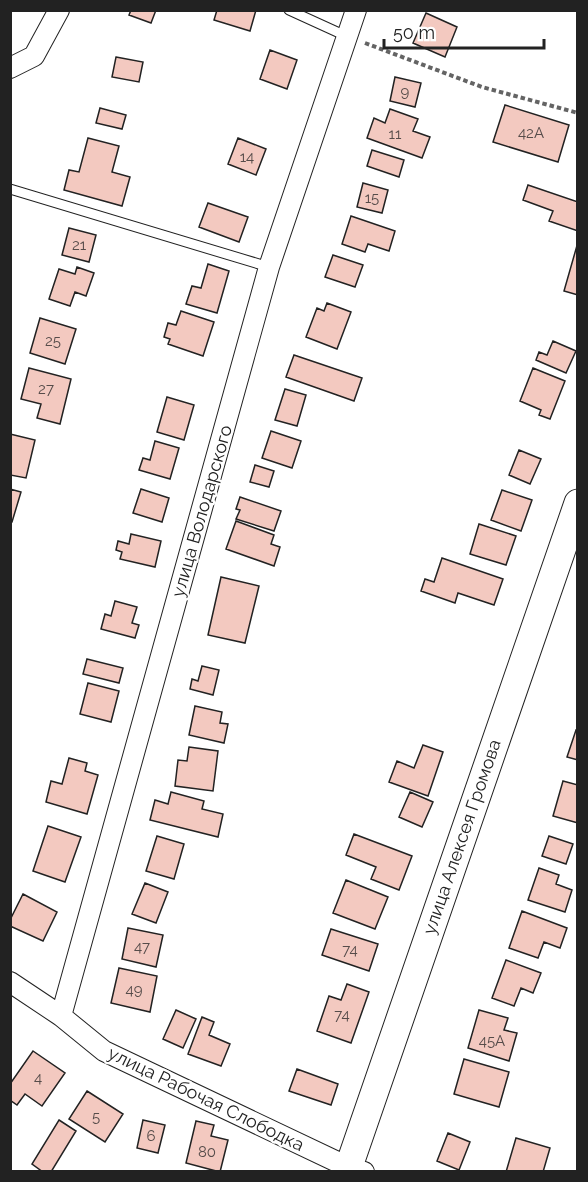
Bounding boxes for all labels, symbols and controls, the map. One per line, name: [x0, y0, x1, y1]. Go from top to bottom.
scale bar: [384, 12, 544, 50]
text: 50 m: [393, 22, 435, 43]
house number: 9: [401, 83, 410, 101]
house number: 42А: [518, 124, 544, 142]
house number: 11: [389, 125, 402, 143]
house number: 14: [240, 148, 254, 166]
house number: 15: [365, 189, 379, 207]
house number: 21: [72, 236, 87, 254]
house number: 25: [45, 332, 61, 350]
house number: 27: [38, 380, 54, 398]
street label: улица Володарского: [167, 422, 236, 599]
street label: улица Алексея Громова: [418, 737, 505, 937]
house number: 47: [134, 938, 150, 956]
house number: 74: [342, 941, 358, 959]
house number: 49: [126, 981, 143, 999]
house number: 74: [334, 1006, 350, 1024]
house number: 45А: [479, 1032, 505, 1050]
street label: улица Рабочая Слободка: [105, 1042, 308, 1155]
house number: 4: [34, 1069, 42, 1087]
house number: 5: [92, 1108, 100, 1126]
house number: 6: [146, 1127, 156, 1145]
house number: 80: [198, 1143, 216, 1161]

